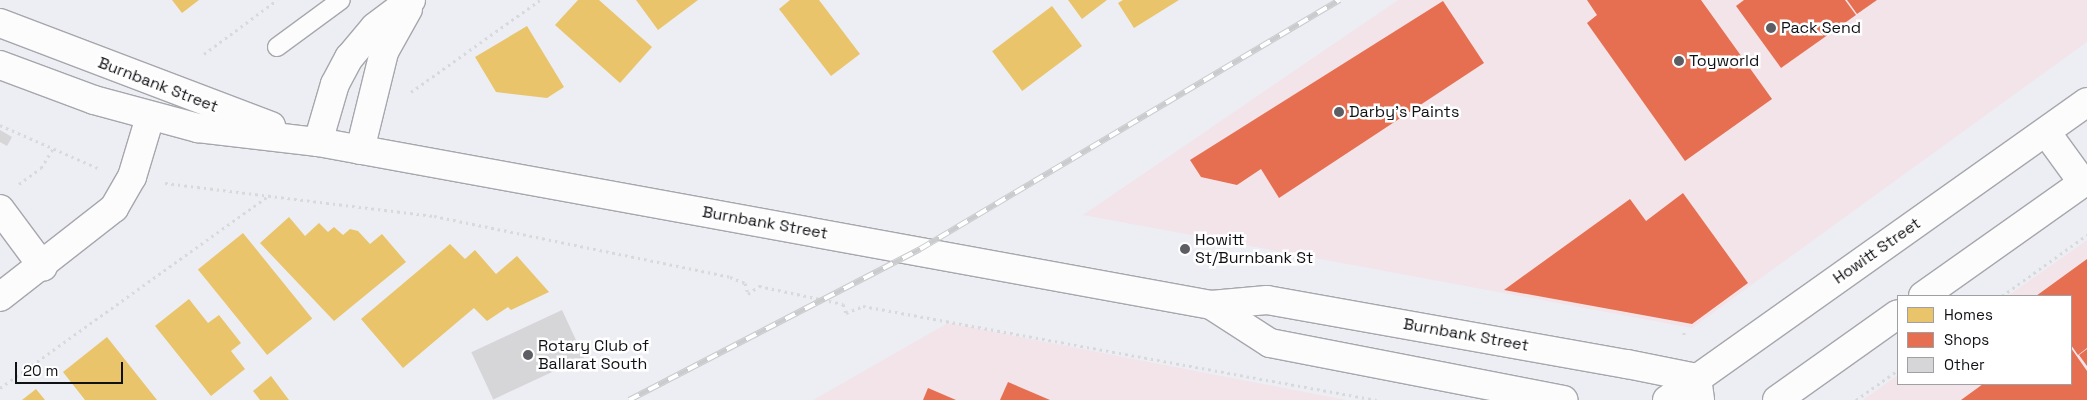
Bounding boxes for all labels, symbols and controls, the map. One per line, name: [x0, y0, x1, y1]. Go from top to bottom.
place label: Pack Send: [1781, 18, 1861, 38]
marker: Pack Send: [1765, 22, 1777, 34]
place label: Toyworld: [1689, 51, 1759, 71]
street label: Burnbank Street: [95, 53, 221, 117]
marker: Toyworld: [1673, 55, 1685, 67]
place label: Darby's Paints: [1349, 102, 1459, 122]
marker: Darby's Paints: [1333, 106, 1345, 118]
street label: Burnbank Street: [701, 203, 829, 243]
street label: Howitt Street: [1830, 214, 1924, 288]
place label: Howitt St/Burnbank St: [1195, 230, 1313, 268]
marker: Howitt St/Burnbank St: [1179, 243, 1191, 255]
legend: [1897, 295, 2072, 385]
text: Homes: [1944, 305, 1993, 324]
street label: Burnbank Street: [1402, 315, 1530, 355]
text: Shops: [1944, 330, 1989, 349]
place label: Rotary Club of Ballarat South: [538, 336, 649, 374]
marker: Rotary Club of Ballarat South: [522, 349, 534, 361]
scale bar: [18, 352, 125, 384]
text: Other: [1944, 355, 1985, 374]
text: 20 m: [23, 361, 58, 380]

